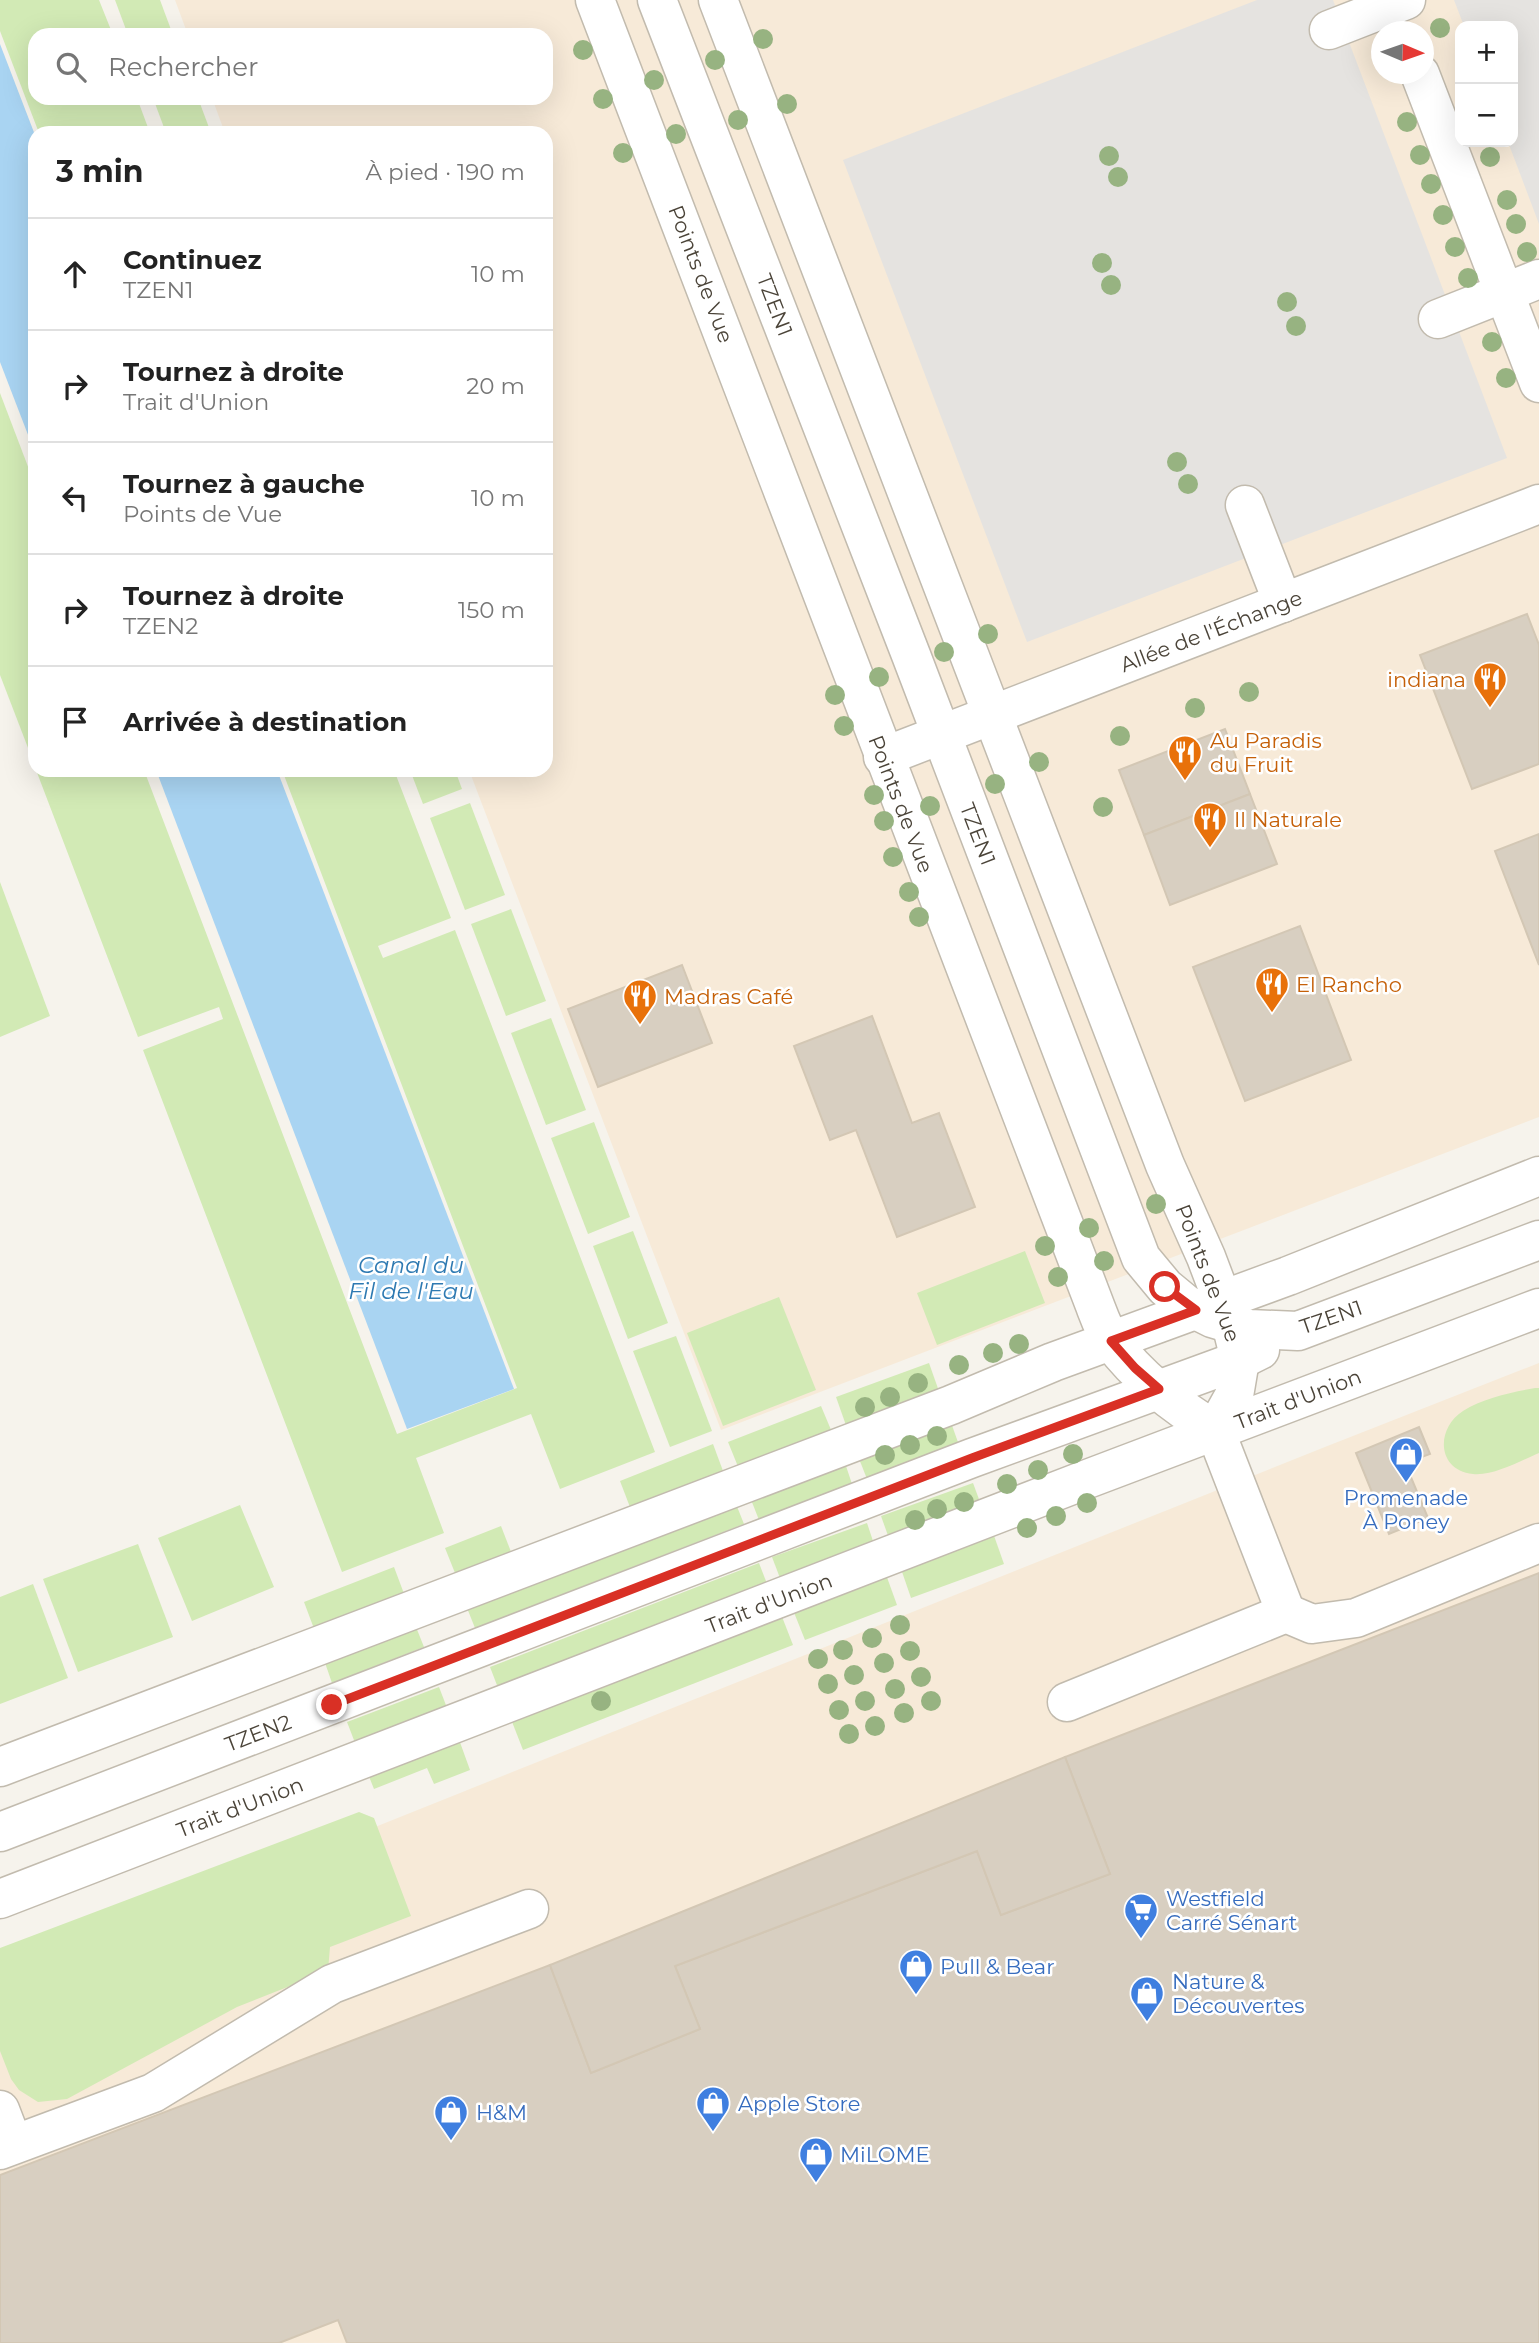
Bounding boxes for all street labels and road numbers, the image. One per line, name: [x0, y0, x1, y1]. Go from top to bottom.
street label: Points de Vue: [663, 202, 739, 346]
street label: TZEN1: [752, 270, 798, 340]
street label: Allée de l'Échange: [1116, 585, 1306, 677]
street label: Points de Vue: [863, 732, 939, 876]
street label: TZEN1: [955, 799, 1001, 869]
street label: Points de Vue: [1170, 1201, 1246, 1345]
street label: TZEN1: [1296, 1295, 1366, 1339]
street label: Trait d'Union: [1231, 1363, 1365, 1435]
street label: Trait d'Union: [702, 1567, 836, 1639]
street label: TZEN2: [221, 1709, 295, 1757]
street label: Trait d'Union: [173, 1771, 307, 1843]

